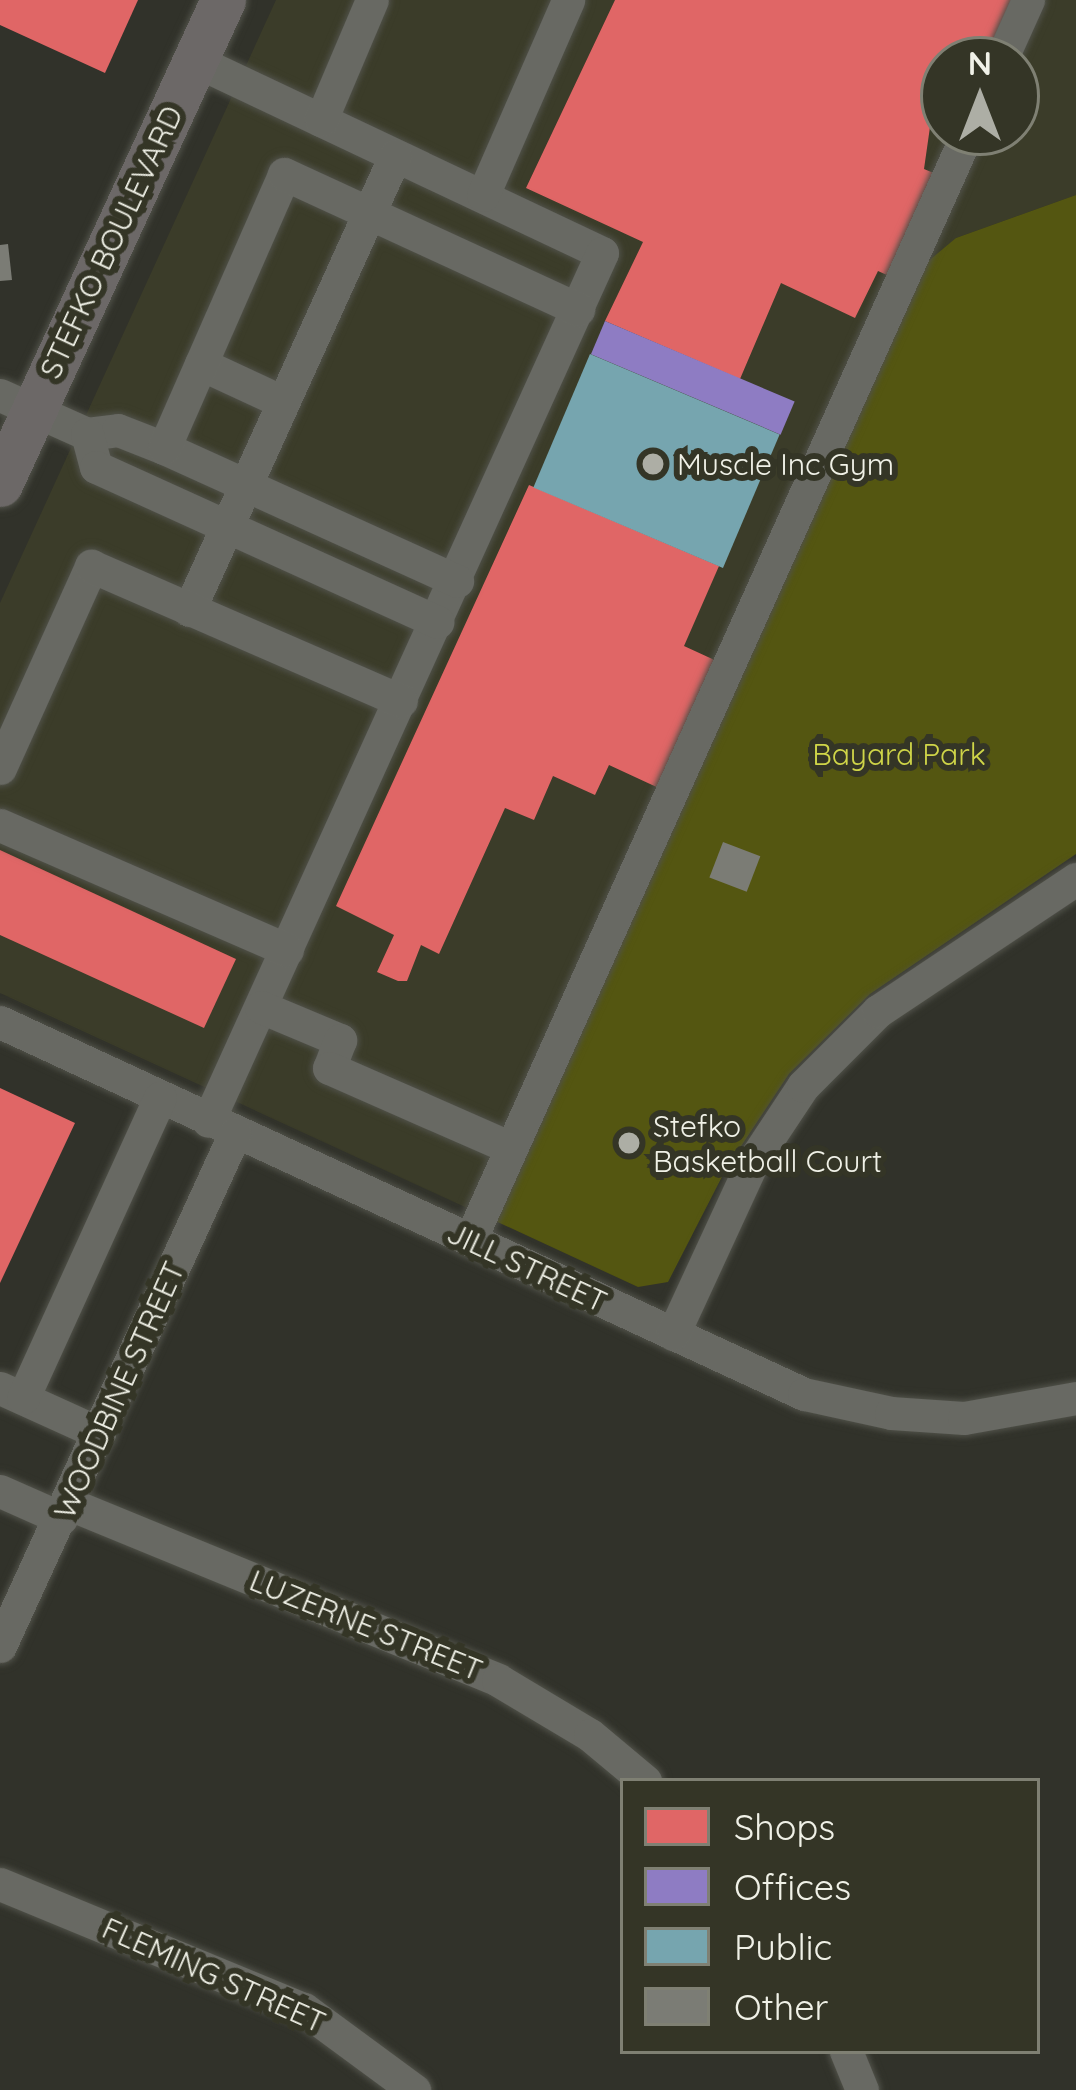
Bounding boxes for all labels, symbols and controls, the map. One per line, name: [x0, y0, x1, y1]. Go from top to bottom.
north arrow: [920, 36, 1040, 156]
text: N: [968, 42, 992, 83]
street label: STEFKO BOULEVARD: [32, 100, 190, 384]
place label: Muscle Inc Gym: [677, 446, 894, 482]
marker: Muscle Inc Gym: [640, 451, 666, 477]
park label: Bayard Park: [812, 736, 986, 772]
place label: Stefko Basketball Court: [653, 1108, 882, 1178]
marker: Stefko Basketball Court: [616, 1130, 642, 1156]
street label: JILL STREET: [441, 1214, 613, 1320]
street label: WOODBINE STREET: [46, 1256, 192, 1524]
street label: LUZERNE STREET: [244, 1562, 488, 1688]
legend: [620, 1778, 1040, 2054]
text: Shops: [734, 1804, 835, 1849]
text: Offices: [734, 1864, 851, 1909]
street label: FLEMING STREET: [97, 1910, 331, 2040]
text: Public: [734, 1924, 832, 1969]
text: Other: [734, 1984, 828, 2029]

